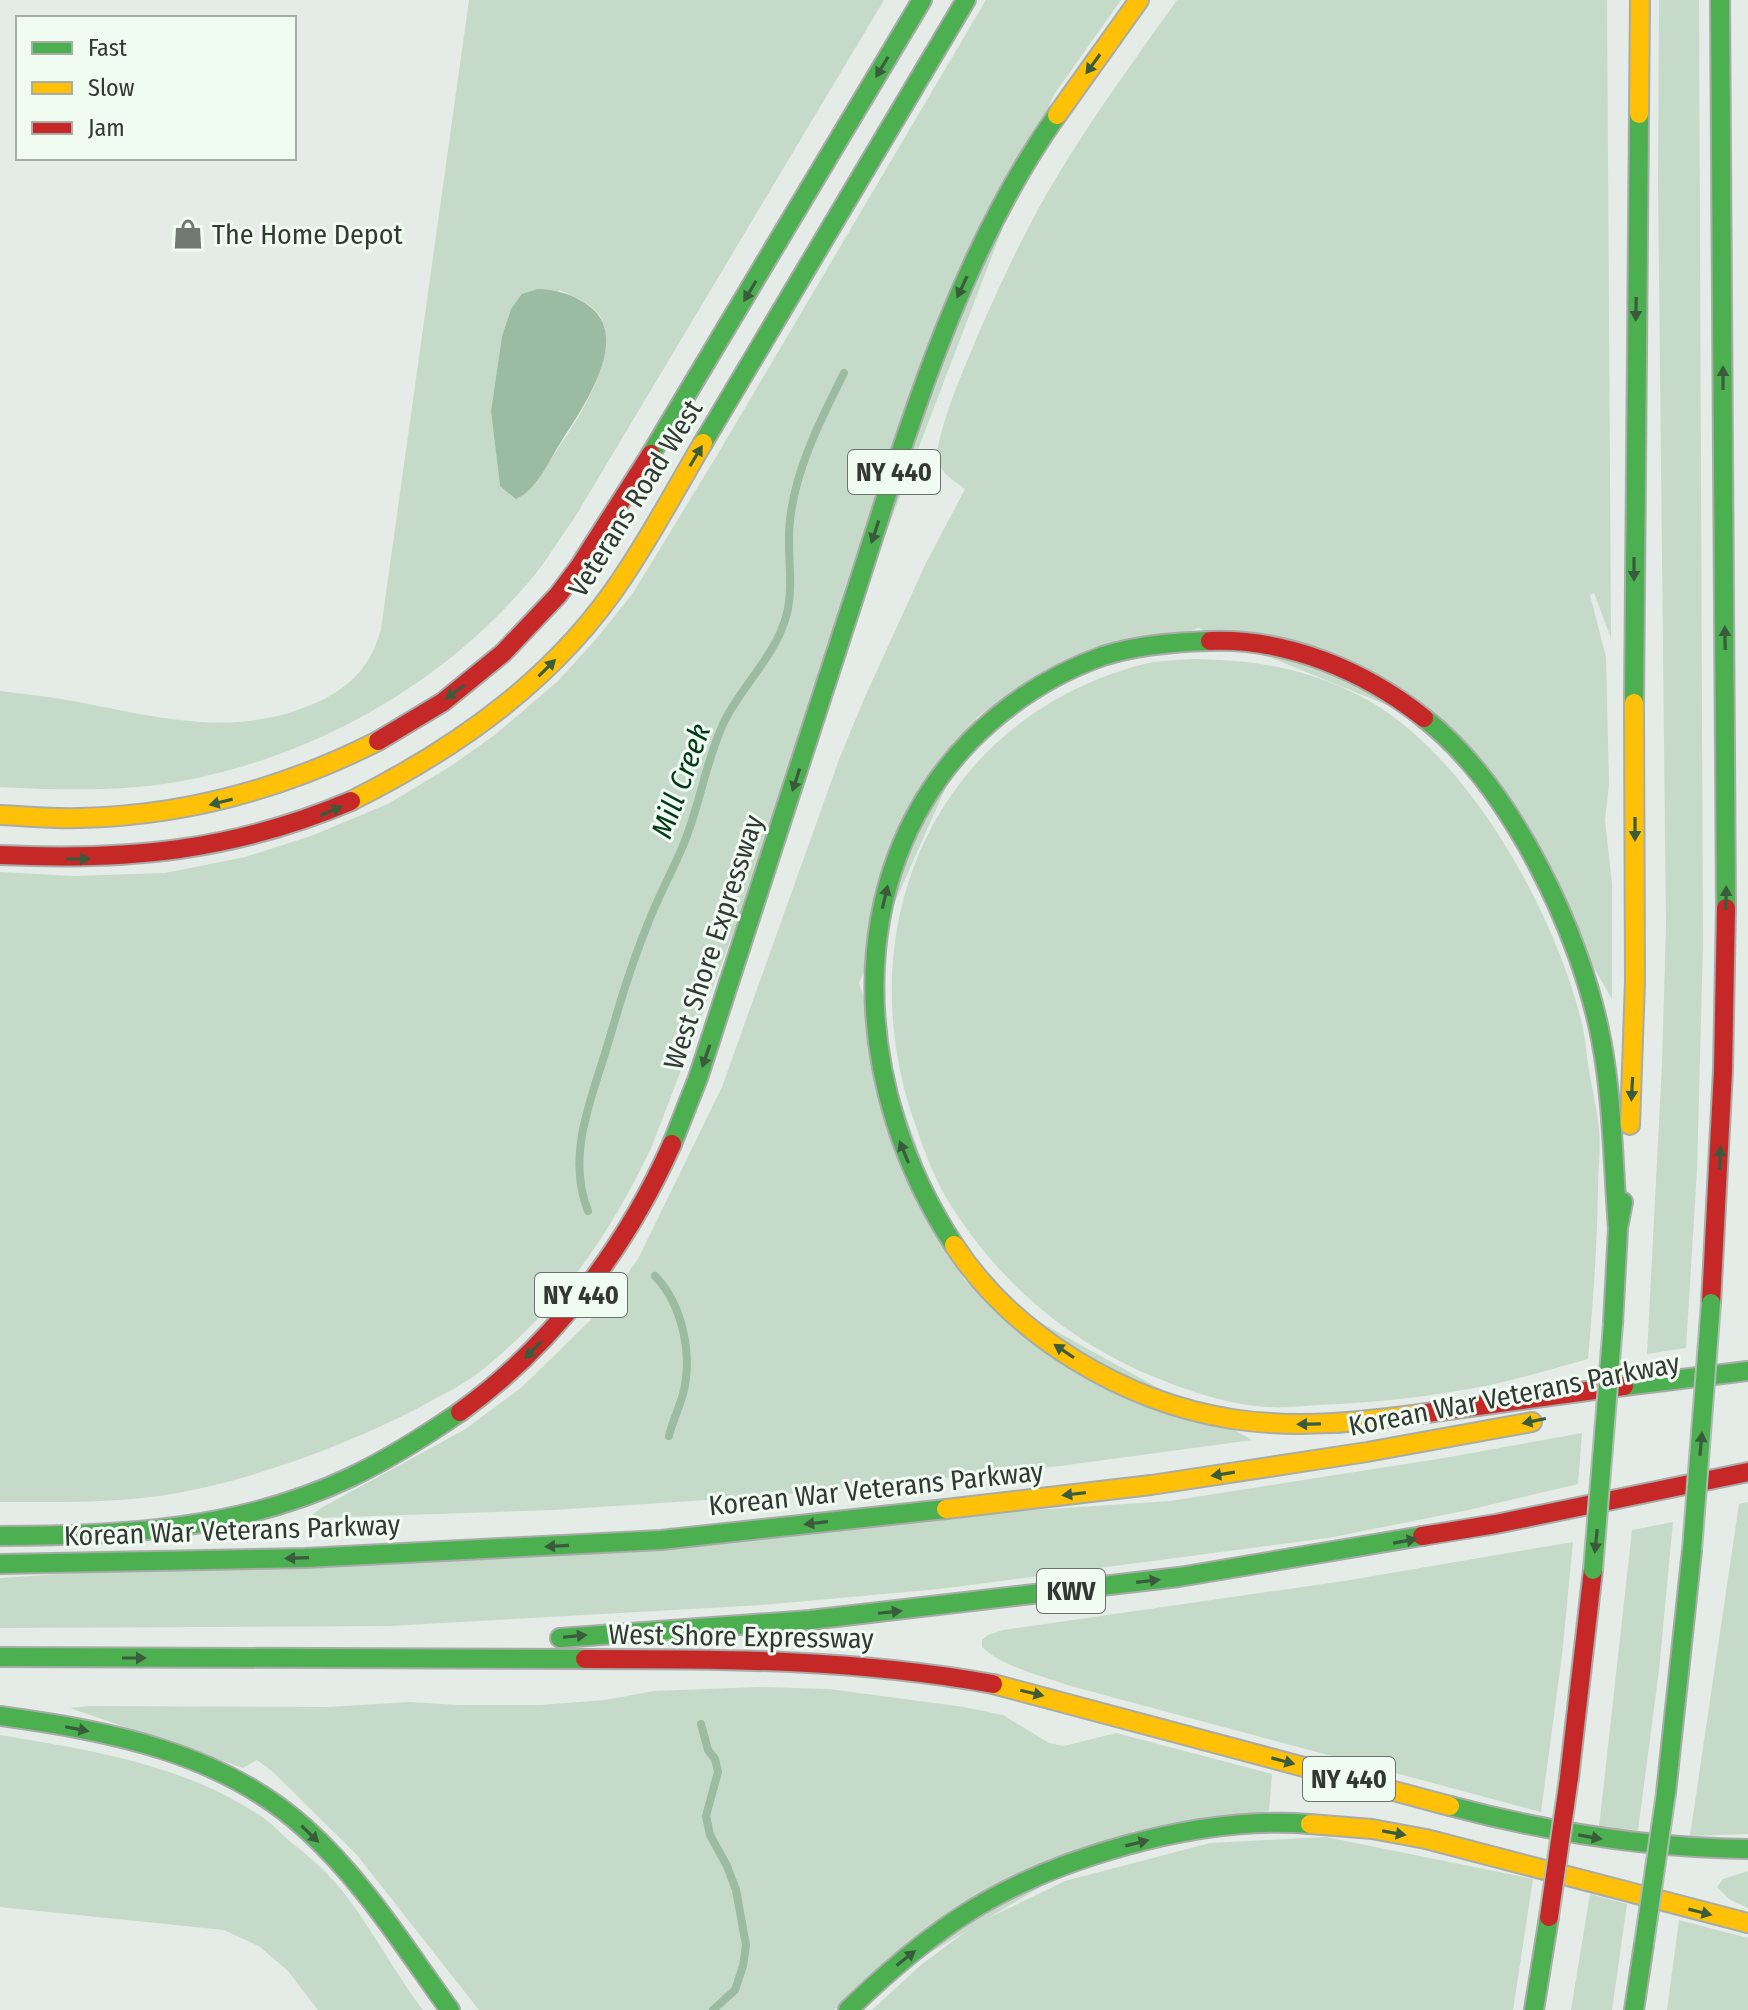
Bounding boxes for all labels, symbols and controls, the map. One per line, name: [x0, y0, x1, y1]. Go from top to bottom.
legend: [16, 16, 296, 160]
text: Fast: [88, 34, 127, 62]
one-way arrow: [1086, 53, 1102, 74]
one-way arrow: [876, 56, 890, 78]
text: Slow: [88, 74, 135, 102]
text: Jam: [88, 114, 125, 142]
shop icon: The Home Depot: [171, 217, 205, 251]
place label: The Home Depot: [212, 218, 403, 251]
one-way arrow: [955, 276, 969, 299]
one-way arrow: [743, 280, 757, 302]
one-way arrow: [1630, 297, 1642, 322]
one-way arrow: [1717, 365, 1729, 390]
street label: Veterans Road West: [562, 393, 710, 603]
one-way arrow: [689, 445, 703, 467]
road number: NY 440: [848, 450, 940, 494]
one-way arrow: [868, 521, 881, 545]
one-way arrow: [1628, 557, 1640, 582]
one-way arrow: [1719, 625, 1731, 650]
one-way arrow: [537, 659, 556, 678]
one-way arrow: [444, 684, 466, 700]
water label: Mill Creek: [644, 719, 718, 843]
one-way arrow: [789, 768, 801, 792]
one-way arrow: [208, 796, 233, 808]
one-way arrow: [320, 804, 344, 817]
street label: West Shore Expressway: [657, 810, 770, 1073]
one-way arrow: [1629, 817, 1642, 842]
one-way arrow: [66, 853, 91, 865]
one-way arrow: [879, 884, 892, 909]
one-way arrow: [1720, 885, 1732, 910]
one-way arrow: [699, 1044, 712, 1068]
one-way arrow: [1625, 1077, 1638, 1102]
one-way arrow: [897, 1140, 910, 1164]
one-way arrow: [1713, 1145, 1726, 1170]
road number: NY 440: [535, 1273, 627, 1317]
one-way arrow: [525, 1340, 543, 1359]
one-way arrow: [1054, 1344, 1075, 1359]
street label: Korean War Veterans Parkway: [1346, 1346, 1683, 1443]
one-way arrow: [1522, 1415, 1547, 1428]
one-way arrow: [1296, 1417, 1321, 1430]
one-way arrow: [1695, 1431, 1708, 1456]
street label: Korean War Veterans Parkway: [707, 1454, 1046, 1522]
one-way arrow: [1210, 1468, 1235, 1480]
one-way arrow: [1061, 1488, 1086, 1501]
street label: Korean War Veterans Parkway: [63, 1508, 401, 1553]
one-way arrow: [803, 1517, 828, 1530]
one-way arrow: [1589, 1529, 1602, 1554]
one-way arrow: [1393, 1534, 1418, 1546]
one-way arrow: [544, 1539, 569, 1552]
one-way arrow: [284, 1552, 309, 1565]
road number: KWV: [1037, 1569, 1105, 1613]
one-way arrow: [1136, 1575, 1161, 1588]
one-way arrow: [878, 1605, 903, 1618]
street label: West Shore Expressway: [608, 1618, 874, 1655]
one-way arrow: [563, 1630, 588, 1643]
one-way arrow: [122, 1652, 147, 1664]
one-way arrow: [1020, 1687, 1045, 1700]
one-way arrow: [65, 1723, 90, 1735]
one-way arrow: [1271, 1756, 1296, 1768]
road number: NY 440: [1303, 1757, 1395, 1801]
one-way arrow: [300, 1824, 319, 1842]
one-way arrow: [1382, 1827, 1407, 1839]
one-way arrow: [1578, 1832, 1603, 1844]
one-way arrow: [1124, 1836, 1149, 1848]
one-way arrow: [1688, 1907, 1713, 1919]
one-way arrow: [896, 1950, 916, 1966]

